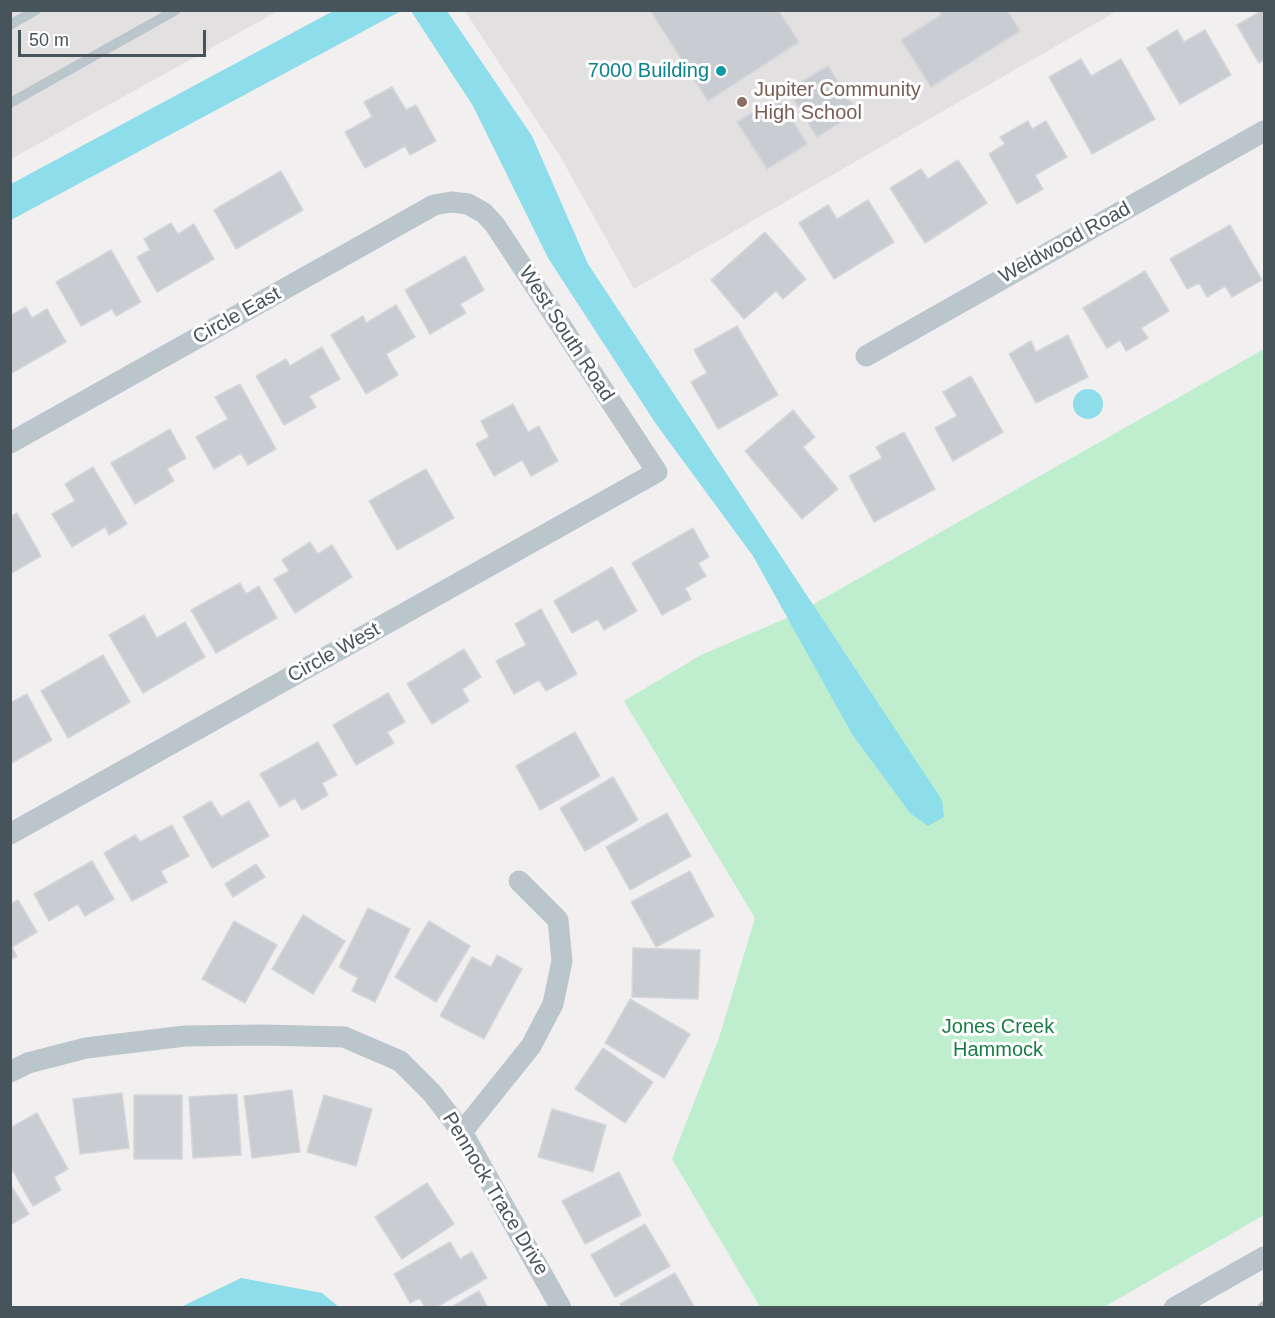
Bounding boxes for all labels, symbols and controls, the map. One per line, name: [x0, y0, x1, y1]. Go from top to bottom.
scale bar: [21, 18, 208, 56]
text: 50 m: [29, 30, 69, 50]
place label: 7000 Building: [588, 59, 709, 83]
marker: 7000 Building: [714, 64, 728, 78]
place label: Jupiter Community High School: [754, 78, 921, 125]
marker: Jupiter Community High School: [735, 95, 749, 109]
street label: Weldwood Road: [995, 197, 1135, 289]
street label: West South Road: [513, 262, 619, 406]
street label: Circle East: [189, 282, 285, 350]
street label: Circle West: [284, 618, 384, 688]
park label: Jones Creek Hammock: [942, 1015, 1054, 1062]
street label: Pennock Trace Drive: [437, 1108, 553, 1280]

